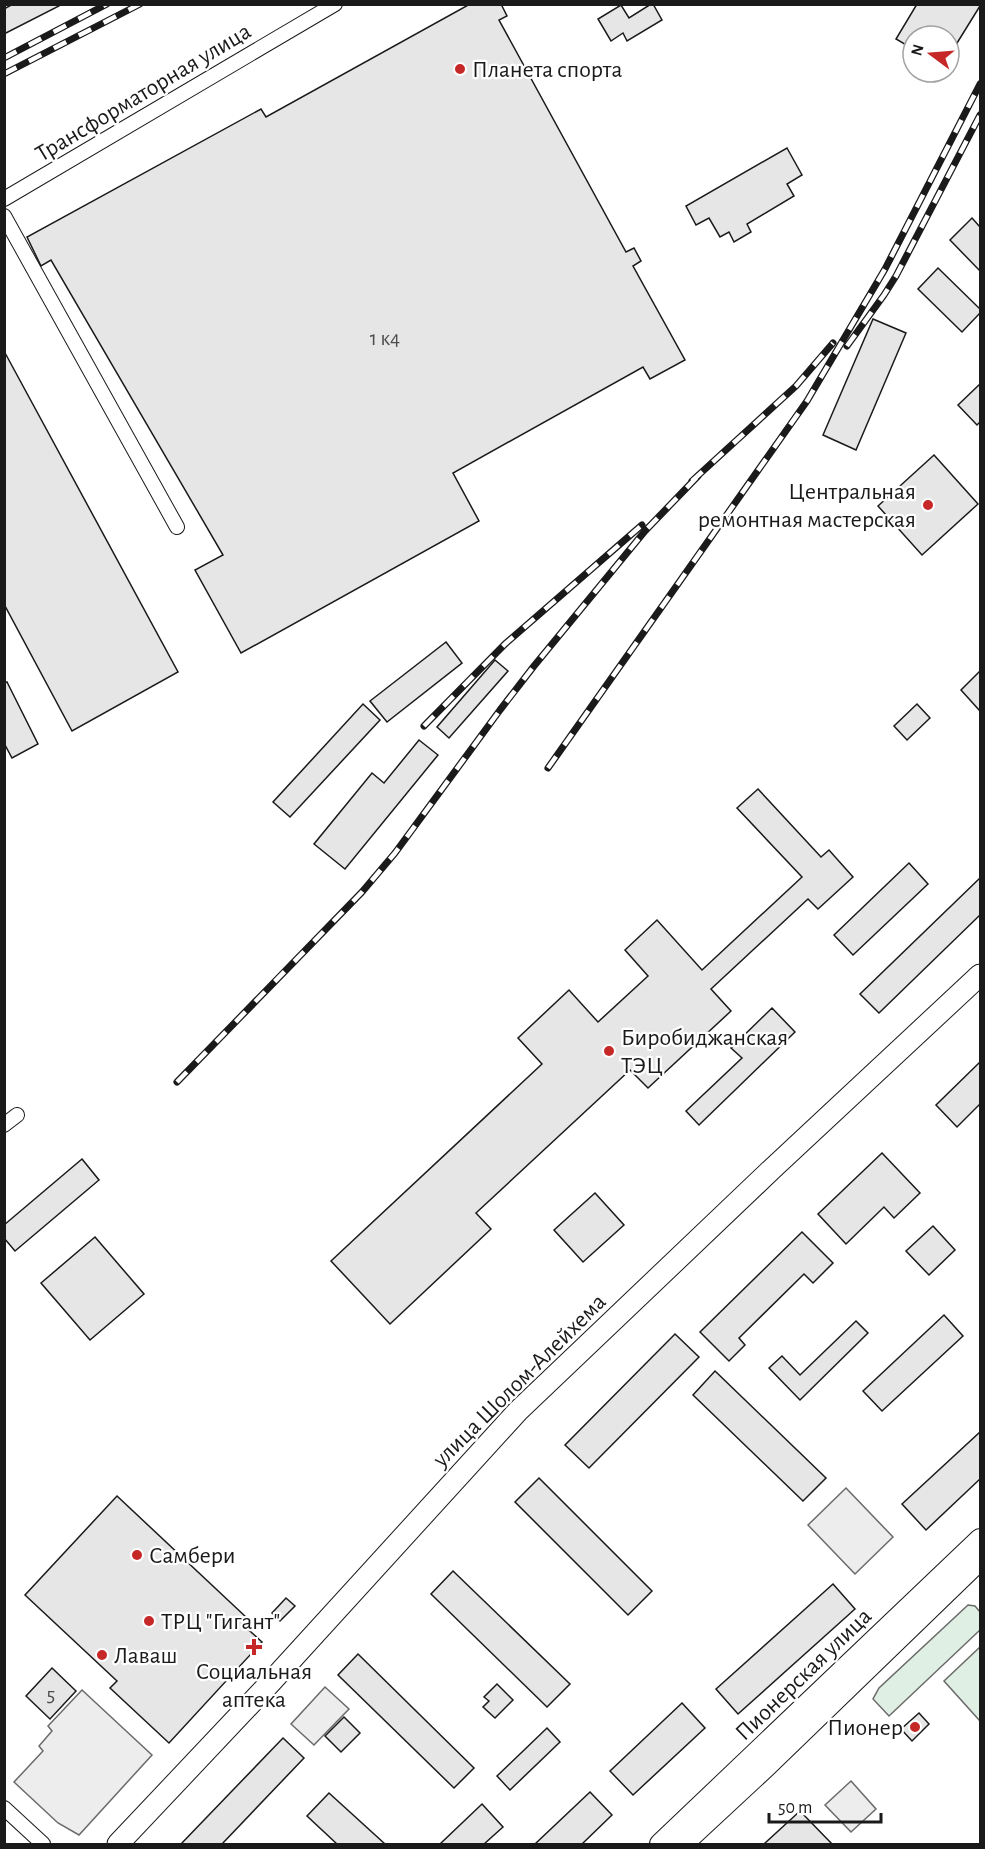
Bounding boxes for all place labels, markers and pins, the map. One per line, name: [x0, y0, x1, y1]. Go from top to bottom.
place label: Планета спорта: [472, 58, 622, 82]
marker: Планета спорта: [453, 62, 467, 76]
place label: Центральная ремонтная мастерская: [698, 480, 916, 532]
marker: Центральная ремонтная мастерская: [921, 498, 935, 512]
place label: Биробиджанская ТЭЦ: [621, 1026, 788, 1078]
marker: Биробиджанская ТЭЦ: [602, 1044, 616, 1058]
place label: Самбери: [149, 1544, 235, 1568]
marker: Самбери: [130, 1548, 144, 1562]
place label: ТРЦ "Гигант": [161, 1610, 280, 1634]
marker: ТРЦ "Гигант": [142, 1614, 156, 1628]
marker: Социальная аптека: [247, 1640, 261, 1654]
place label: Лаваш: [114, 1644, 177, 1668]
marker: Лаваш: [95, 1648, 109, 1662]
place label: Социальная аптека: [196, 1660, 312, 1712]
place label: Пионер: [827, 1713, 903, 1741]
marker: Пионер: [908, 1720, 922, 1734]

